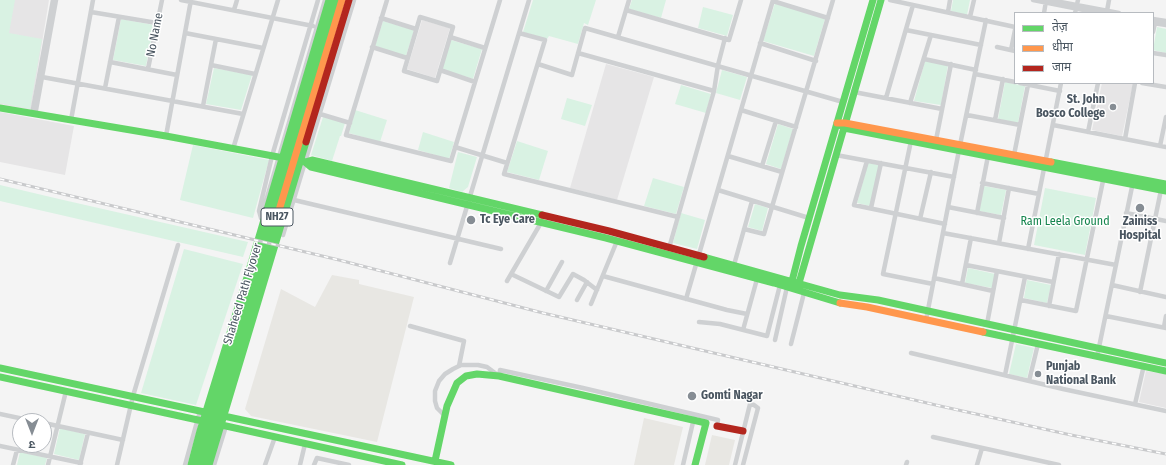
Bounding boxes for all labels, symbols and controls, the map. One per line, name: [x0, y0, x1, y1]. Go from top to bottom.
street label: No Name: [144, 12, 166, 58]
legend: [1014, 12, 1154, 84]
text: तेज़: [1052, 20, 1068, 34]
text: धीमा: [1052, 40, 1073, 54]
text: जाम: [1052, 60, 1071, 74]
place label: St. John Bosco College: [1036, 93, 1105, 121]
marker: St. John Bosco College: [1108, 102, 1118, 112]
marker: Zainiss Hospital: [1134, 202, 1146, 214]
road number: NH27: [261, 208, 293, 226]
place label: Tc Eye Care: [480, 213, 535, 227]
marker: Tc Eye Care: [465, 214, 477, 226]
park label: Ram Leela Ground: [1020, 215, 1110, 229]
place label: Zainiss Hospital: [1119, 215, 1161, 243]
street label: Shaheed Path Flyover: [221, 242, 265, 346]
place label: Punjab National Bank: [1046, 360, 1116, 388]
marker: Punjab National Bank: [1033, 369, 1043, 379]
place label: Gomti Nagar: [701, 389, 763, 403]
marker: Gomti Nagar: [686, 390, 698, 402]
north arrow: [12, 413, 52, 453]
text: उ: [29, 438, 35, 451]

